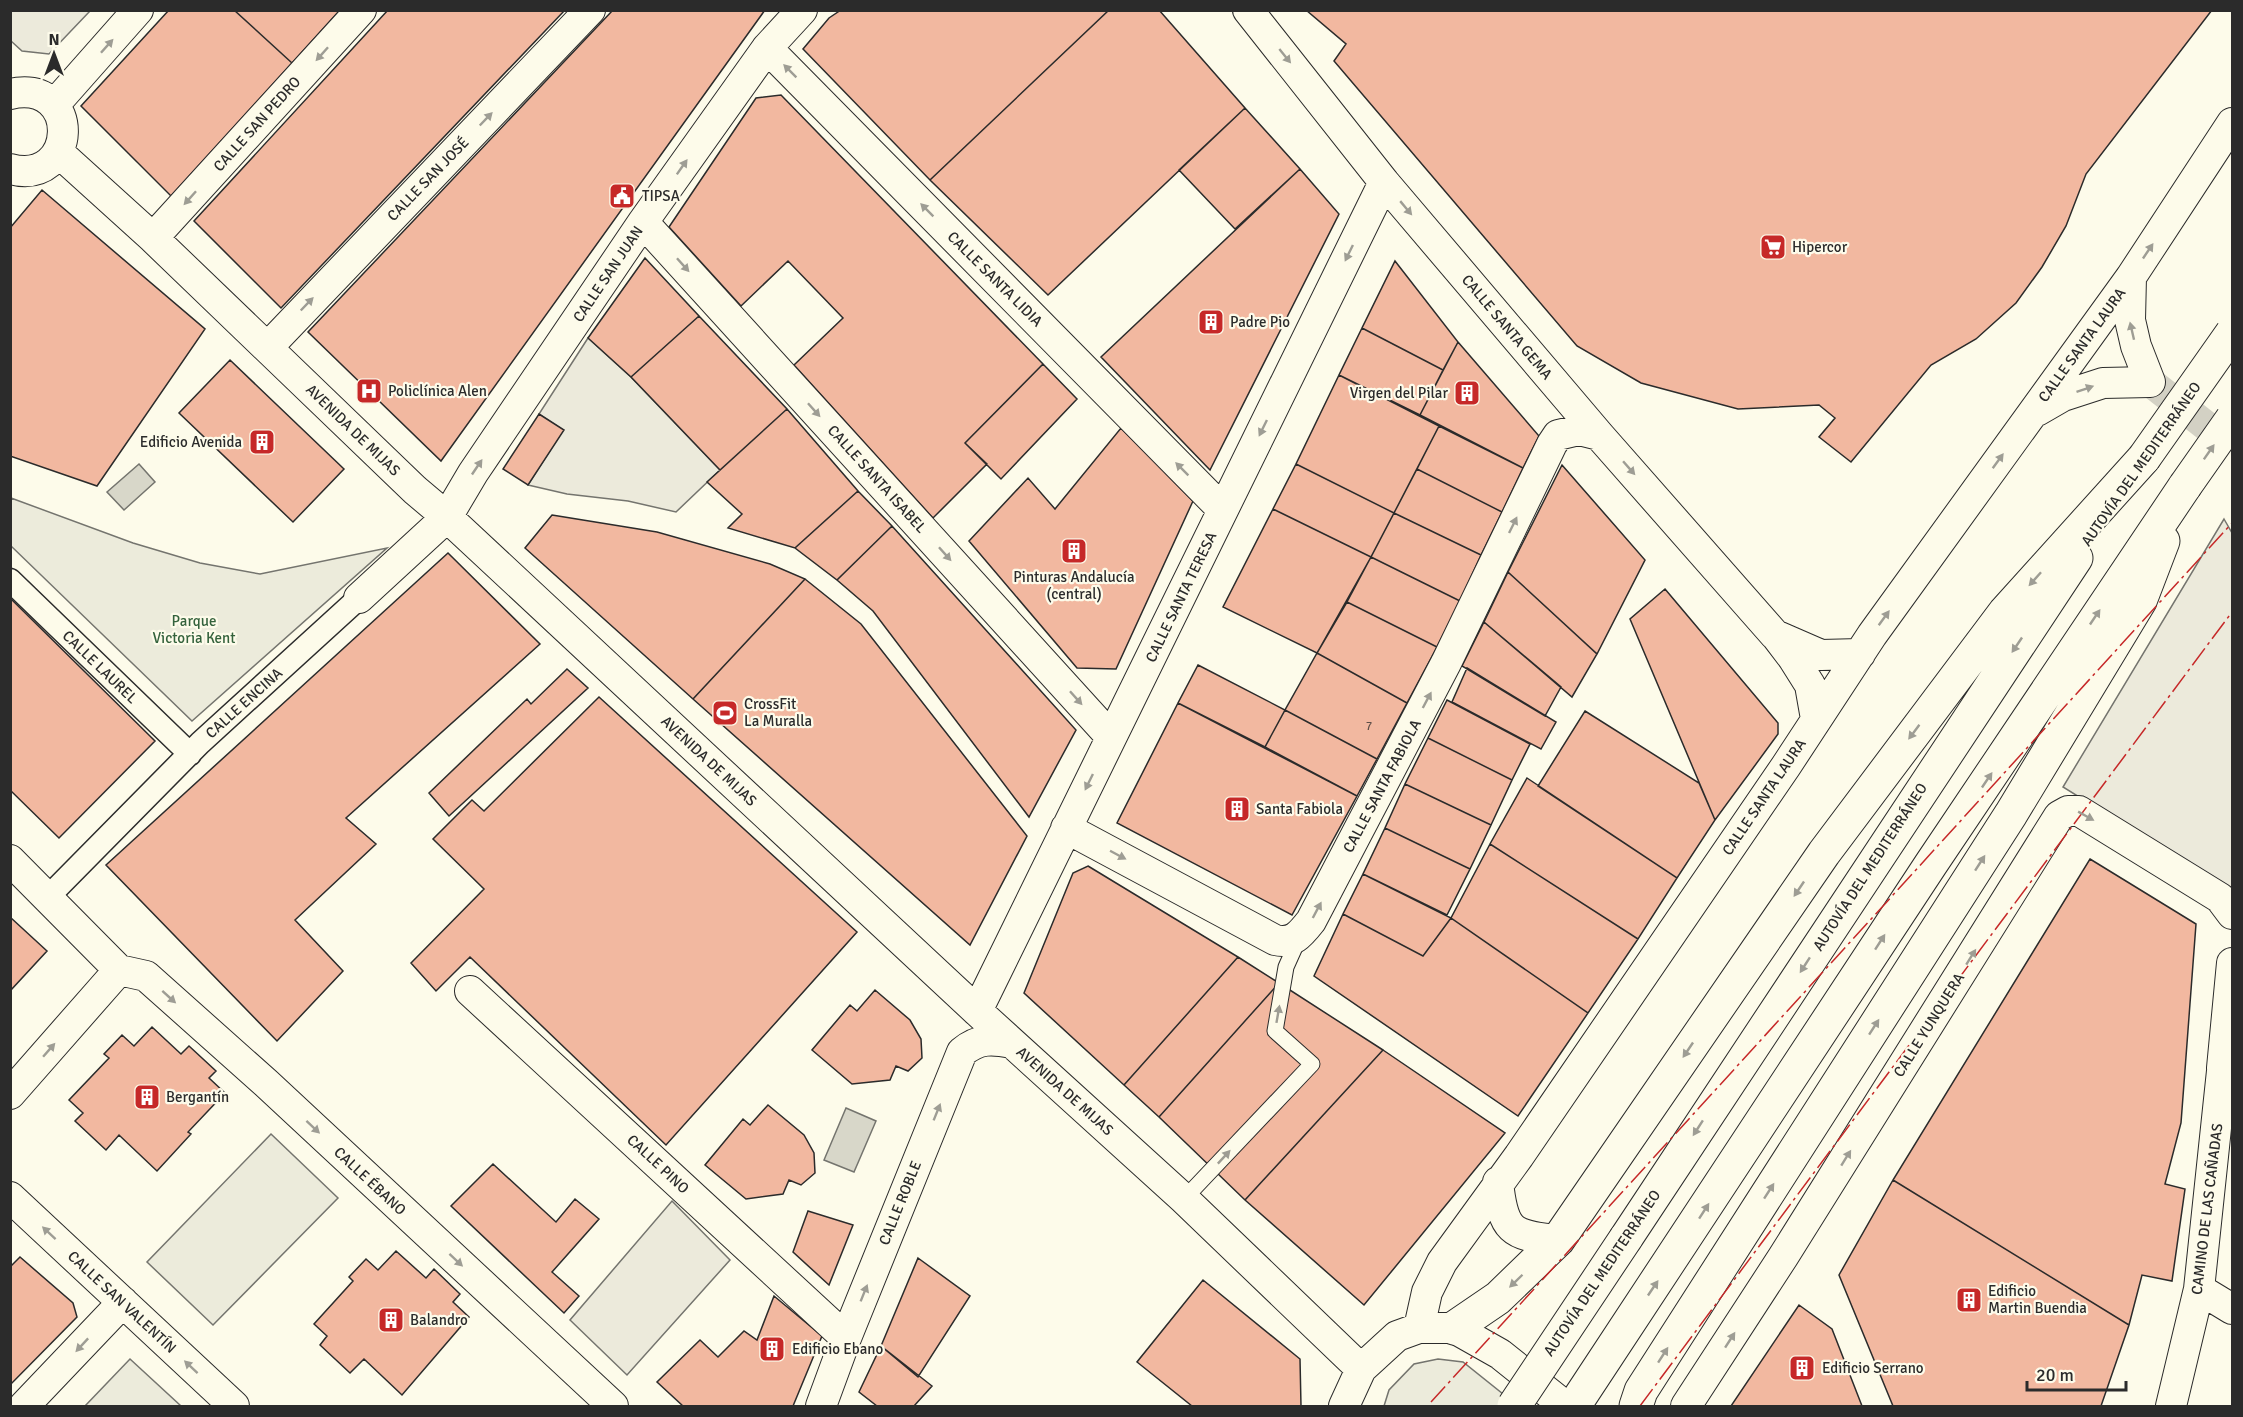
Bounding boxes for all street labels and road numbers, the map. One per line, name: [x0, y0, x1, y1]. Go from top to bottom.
street label: CALLE SAN PEDRO: [210, 73, 305, 175]
street label: CALLE SAN JOSÉ: [383, 133, 473, 225]
street label: CALLE SAN JUAN: [569, 222, 647, 326]
street label: CALLE SANTA LIDIA: [944, 228, 1046, 330]
street label: CALLE SANTA GEMA: [1458, 271, 1556, 383]
street label: CALLE SANTA LAURA: [2035, 284, 2129, 406]
street label: AUTOVÍA DEL MEDITERRÁNEO: [2076, 378, 2205, 550]
street label: AVENIDA DE MIJAS: [302, 380, 404, 480]
street label: CALLE SANTA ISABEL: [824, 421, 930, 537]
street label: CALLE SANTA TERESA: [1142, 529, 1220, 665]
street label: CALLE LAUREL: [59, 627, 141, 707]
street label: CALLE ENCINA: [202, 664, 286, 742]
street label: AVENIDA DE MIJAS: [657, 712, 761, 810]
street label: CALLE SANTA FABIOLA: [1339, 716, 1425, 856]
street label: CALLE SANTA LAURA: [1718, 735, 1810, 859]
street label: AUTOVÍA DEL MEDITERRÁNEO: [1808, 779, 1931, 954]
street label: CALLE YUNQUERA: [1890, 970, 1968, 1080]
street label: AVENIDA DE MIJAS: [1013, 1043, 1117, 1139]
street label: CAMINO DE LAS CAÑADAS: [2187, 1122, 2226, 1296]
street label: CALLE PINO: [623, 1131, 693, 1197]
street label: CALLE ÉBANO: [330, 1142, 411, 1219]
street label: CALLE ROBLE: [875, 1158, 925, 1248]
street label: AUTOVÍA DEL MEDITERRÁNEO: [1539, 1186, 1664, 1359]
street label: CALLE SAN VALENTÍN: [64, 1246, 181, 1357]

